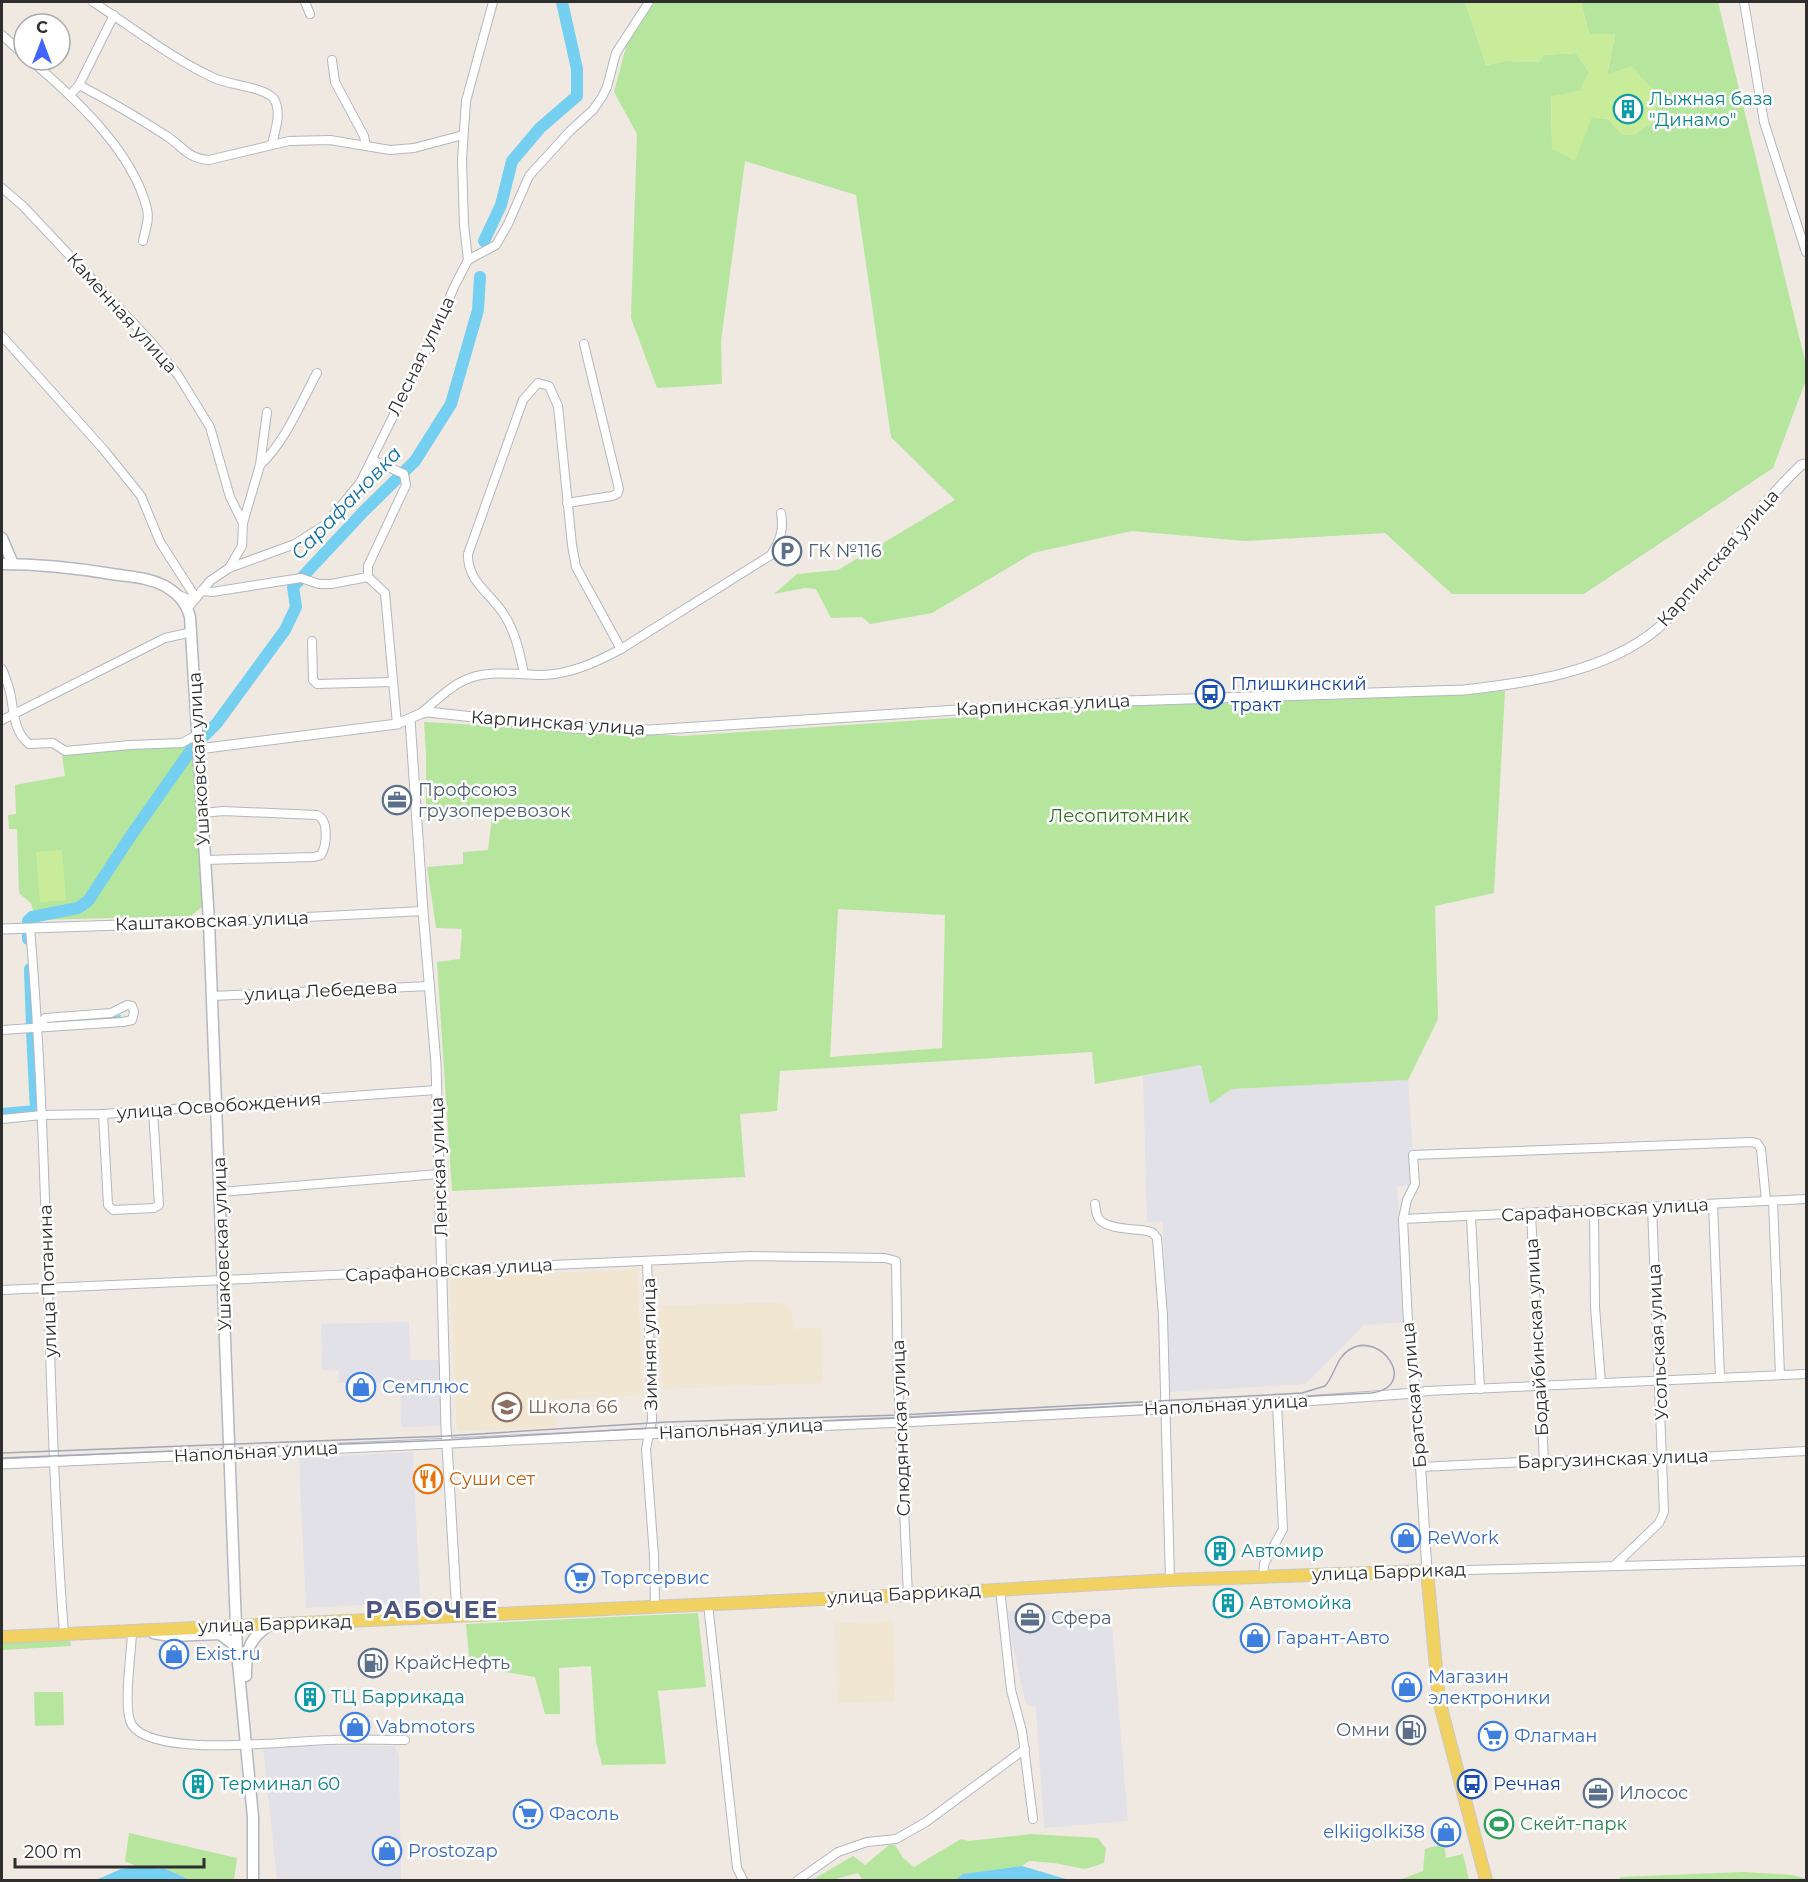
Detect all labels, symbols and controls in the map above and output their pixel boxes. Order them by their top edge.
north arrow [12,12,72,72]
text: С [36,18,48,37]
place label: Лыжная база "Динамо" [1649,88,1773,131]
building icon: Лыжная база "Динамо" [1612,93,1644,125]
street label: Каменная улица [62,248,182,378]
street label: Лесная улица [383,293,459,419]
water label: Сарафановка [286,441,406,565]
street label: Карпинская улица [1652,485,1784,631]
parking icon: ГК №116 [771,535,803,567]
place label: ГК №116 [808,540,882,562]
street label: Ушаковская улица [183,672,215,846]
place label: Плишкинский тракт [1231,673,1367,716]
bus stop icon: Плишкинский тракт [1194,678,1226,710]
street label: Карпинская улица [955,689,1131,721]
street label: Карпинская улица [470,706,646,740]
place label: Профсоюз грузоперевозок [418,779,571,822]
office icon: Профсоюз грузоперевозок [381,784,413,816]
park label: Лесопитомник [1049,805,1190,827]
street label: Каштаковская улица [115,907,309,935]
street label: улица Лебедева [243,976,398,1006]
street label: улица Освобождения [115,1088,322,1124]
street label: Ленская улица [426,1097,452,1237]
street label: Ушаковская улица [208,1157,236,1331]
street label: Сарафановская улица [1501,1194,1709,1226]
street label: улица Потанина [34,1204,62,1359]
street label: Бодайбинская улица [1521,1237,1553,1437]
street label: Сарафановская улица [345,1254,553,1286]
street label: Усольская улица [1643,1263,1673,1421]
street label: Зимняя улица [638,1277,662,1411]
street label: Братская улица [1397,1321,1431,1469]
street label: Слюдянская улица [887,1339,915,1517]
shop icon: Семплюс [345,1371,377,1403]
place label: Семплюс [382,1376,469,1398]
street label: Напольная улица [1143,1390,1309,1420]
school or university icon: Школа 66 [491,1391,523,1423]
place label: Школа 66 [528,1396,618,1418]
street label: Напольная улица [658,1414,824,1444]
street label: Напольная улица [173,1437,339,1467]
street label: Баргузинская улица [1517,1445,1709,1473]
restaurant icon: Суши сет [412,1463,444,1495]
place label: Суши сет [449,1468,535,1490]
shop icon: ReWork [1390,1522,1422,1554]
place label: ReWork [1427,1527,1499,1549]
building icon: Автомир [1204,1535,1236,1567]
place label: Автомир [1241,1540,1324,1562]
street label: улица Баррикад [1311,1558,1467,1586]
supermarket icon: Торгсервис [564,1562,596,1594]
place label: Торгсервис [601,1567,709,1589]
street label: улица Баррикад [826,1579,982,1609]
building icon: Автомойка [1212,1587,1244,1619]
place label: Автомойка [1249,1592,1352,1614]
district label: РАБОЧЕЕ [365,1595,499,1624]
office icon: Сфера [1014,1602,1046,1634]
place label: Сфера [1051,1607,1112,1629]
street label: улица Баррикад [197,1610,353,1638]
shop icon: Гарант-Авто [1239,1622,1271,1654]
place label: Гарант-Авто [1276,1627,1390,1649]
shop icon: Exist.ru [158,1638,190,1670]
place label: Exist.ru [195,1643,261,1665]
fuel station icon: КрайсНефть [357,1647,389,1679]
place label: КрайсНефть [394,1652,510,1674]
place label: Магазин электроники [1428,1666,1551,1709]
shop icon: Магазин электроники [1391,1671,1423,1703]
building icon: ТЦ Баррикада [294,1681,326,1713]
place label: ТЦ Баррикада [331,1686,465,1708]
shop icon: Vabmotors [339,1711,371,1743]
fuel station icon: Омни [1395,1714,1427,1746]
place label: Vabmotors [376,1716,475,1738]
place label: Омни [1336,1719,1390,1741]
supermarket icon: Флагман [1477,1720,1509,1752]
place label: Флагман [1514,1725,1598,1747]
building icon: Терминал 60 [182,1768,214,1800]
bus stop icon: Речная [1456,1768,1488,1800]
place label: Терминал 60 [219,1773,340,1795]
place label: Речная [1493,1773,1561,1795]
office icon: Илосос [1582,1777,1614,1809]
place label: Илосос [1619,1782,1688,1804]
supermarket icon: Фасоль [512,1798,544,1830]
place label: Фасоль [549,1803,619,1825]
sports icon: Скейт-парк [1483,1808,1515,1840]
place label: Скейт-парк [1520,1813,1628,1835]
shop icon: elkiigolki38 [1430,1816,1462,1848]
place label: elkiigolki38 [1323,1821,1425,1843]
scale bar [15,1831,204,1869]
shop icon: Prostozap [371,1835,403,1867]
place label: Prostozap [408,1840,498,1862]
text: 200 m [24,1841,82,1863]

